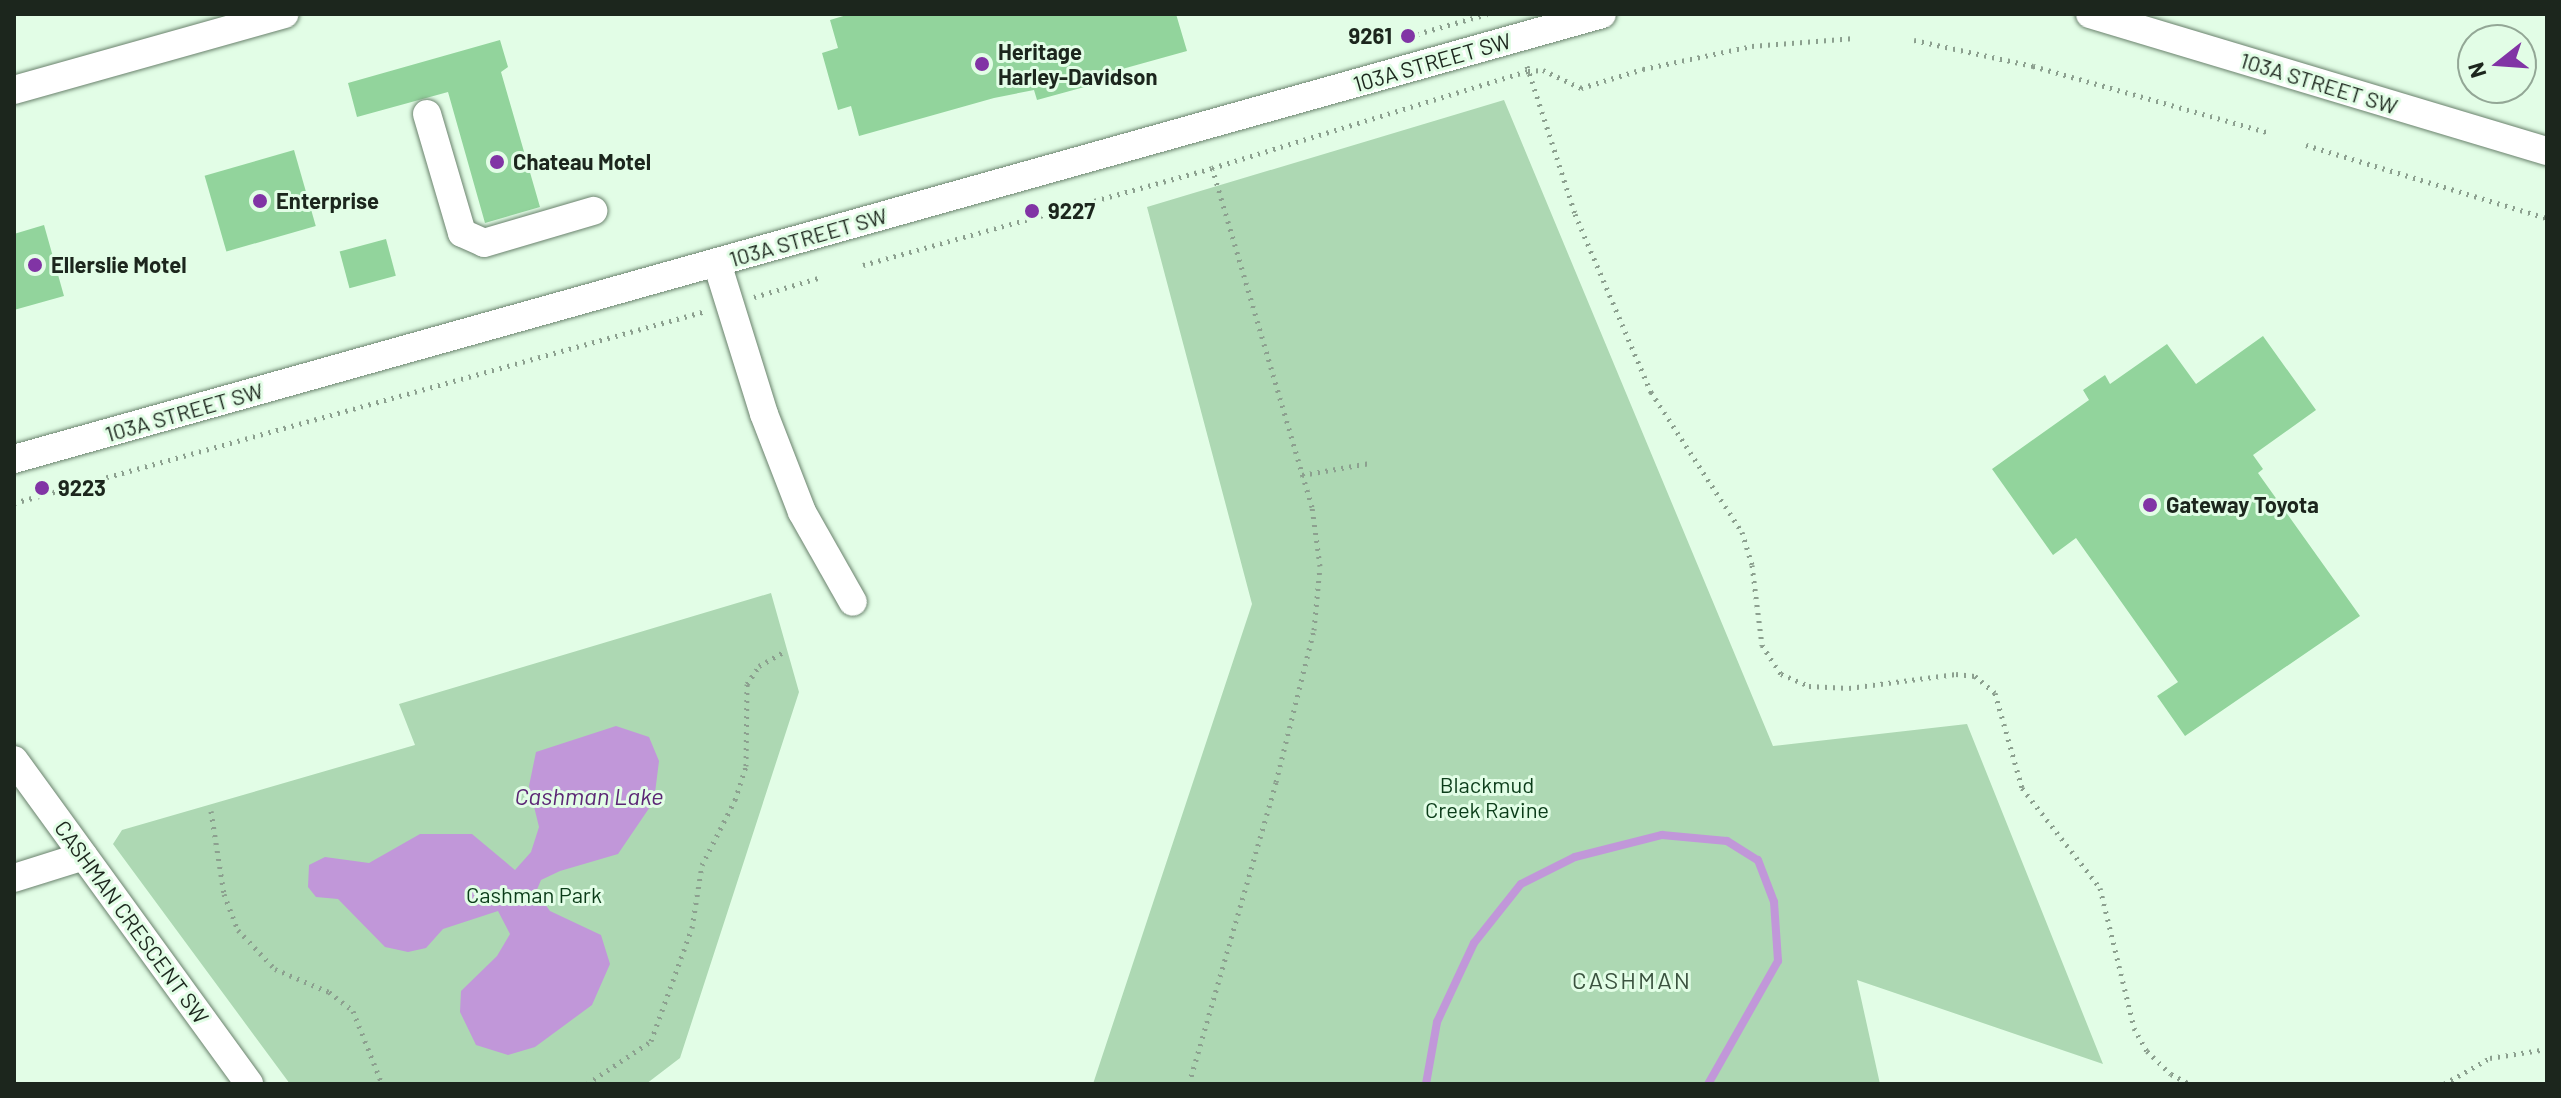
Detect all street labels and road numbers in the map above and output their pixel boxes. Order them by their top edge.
street label: 103A STREET SW [1350,27,1514,97]
street label: 103A STREET SW [2237,47,2401,119]
street label: 103A STREET SW [726,202,890,272]
street label: 103A STREET SW [102,377,266,447]
street label: CASHMAN CRESCENT SW [49,815,215,1029]

